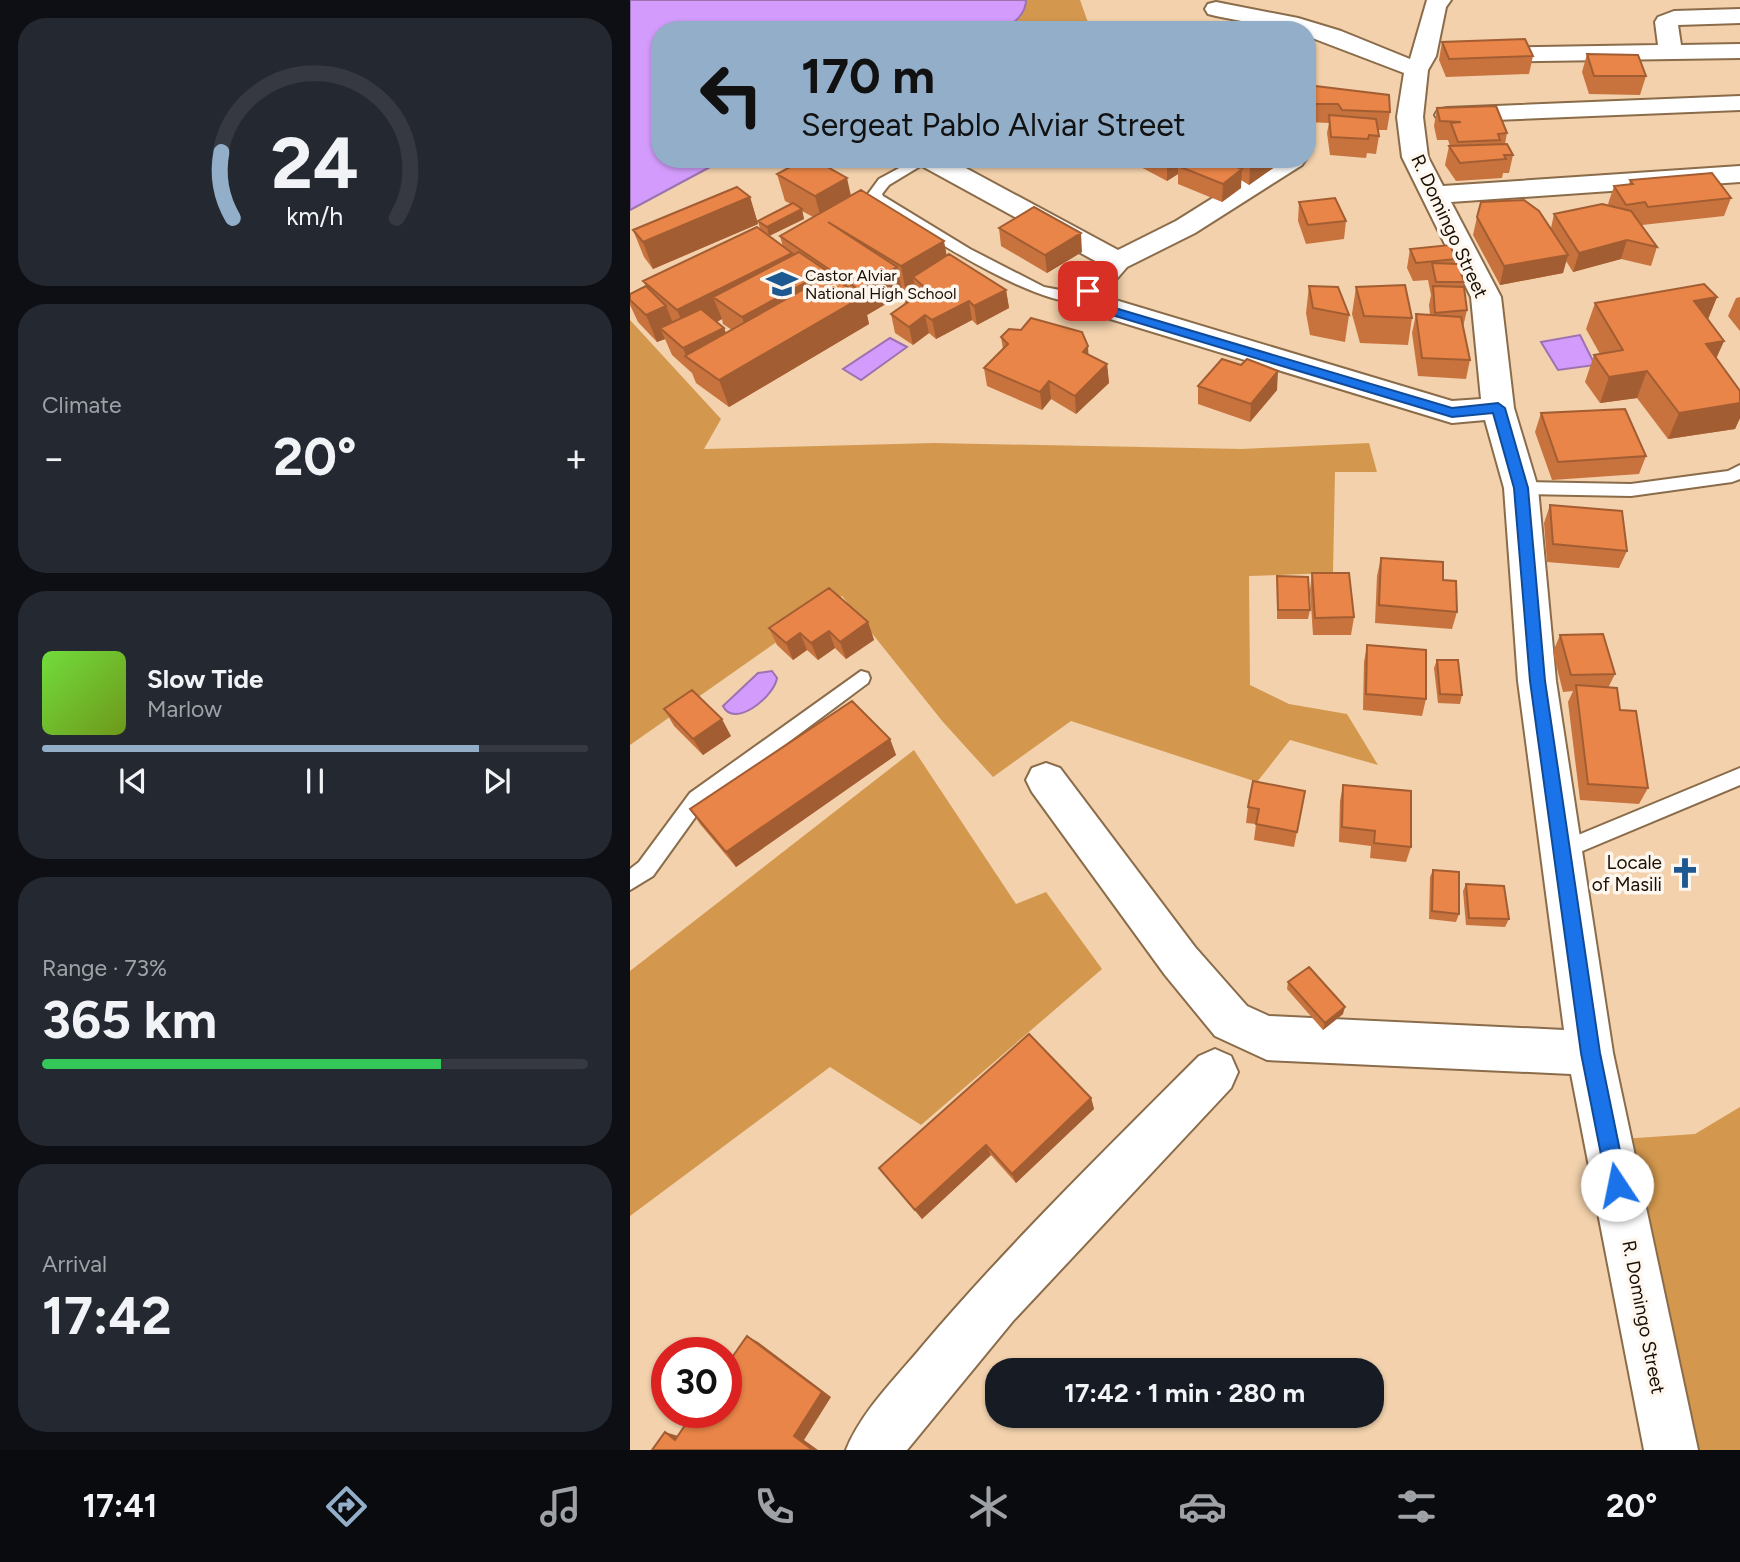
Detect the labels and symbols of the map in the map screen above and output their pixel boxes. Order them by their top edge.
street label: R. Domingo Street [1406,151,1493,302]
pin [1058,261,1118,321]
place label: Castor Alviar National High School [805,266,957,303]
school or university icon: Castor Alviar National High School [765,267,799,301]
place label: Locale of Masili [1592,851,1662,896]
church icon: Locale of Masili [1668,856,1702,890]
position arrow [1580,1148,1654,1222]
street label: R. Domingo Street [1617,1238,1670,1396]
speed limit sign: 30 [651,1337,742,1428]

